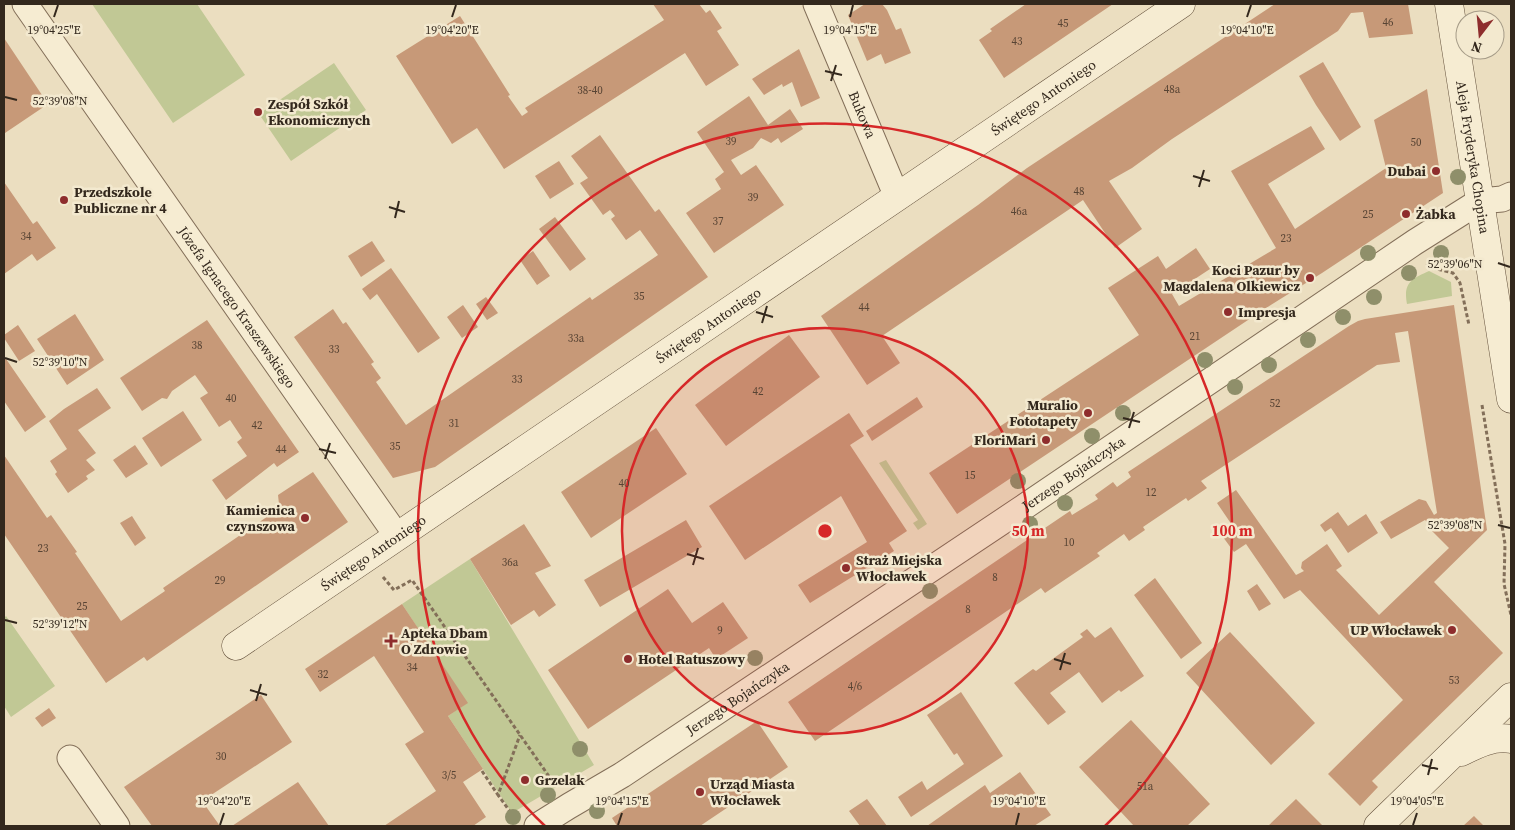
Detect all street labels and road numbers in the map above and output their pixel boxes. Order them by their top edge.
street label: Świętego Antoniego [987,54,1100,140]
street label: Aleja Fryderyka Chopina [1451,79,1495,236]
street label: Bukowa [844,88,882,142]
street label: Józefa Ignacego Kraszewskiego [173,221,301,392]
street label: Świętego Antoniego [652,282,765,368]
street label: Jerzego Bojańczyka [1017,431,1130,516]
street label: Świętego Antoniego [317,510,430,596]
street label: Jerzego Bojańczyka [681,656,794,740]

